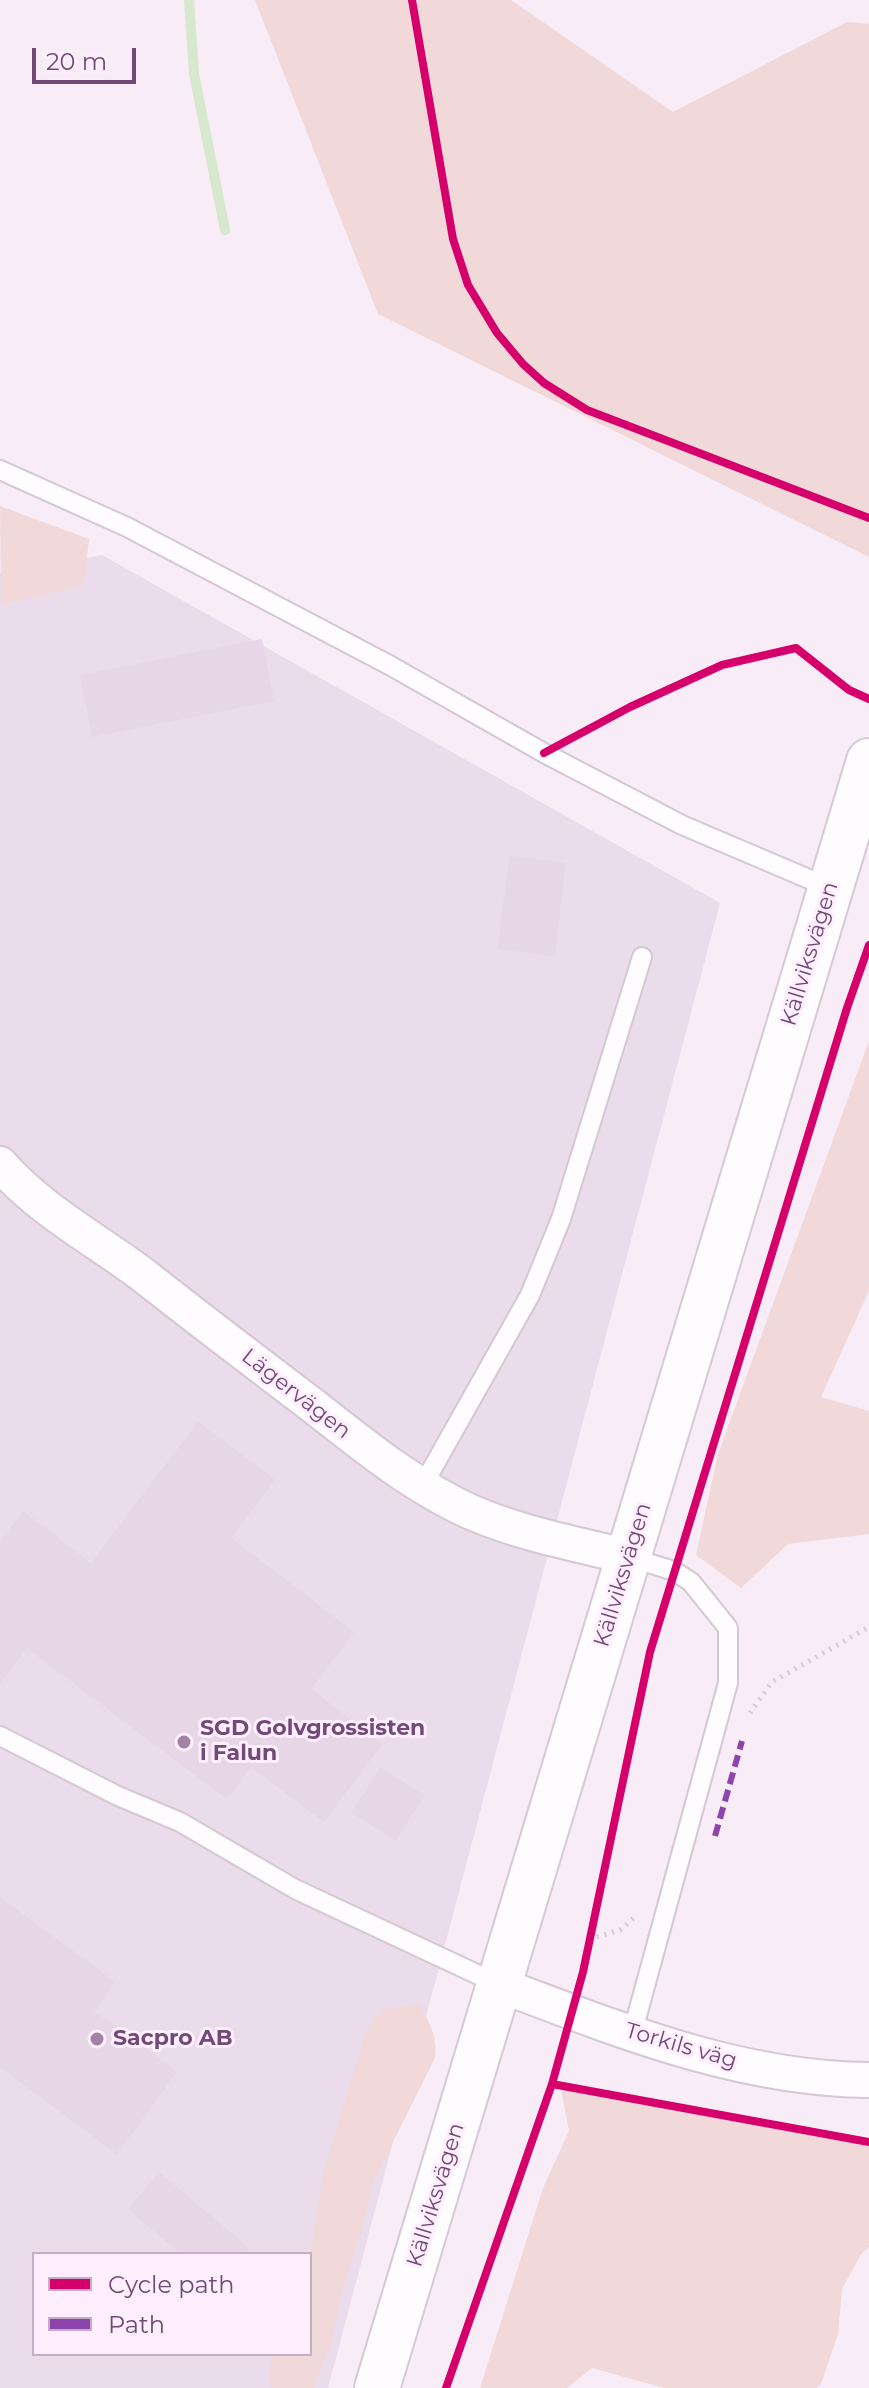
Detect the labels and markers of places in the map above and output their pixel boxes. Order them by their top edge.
place label: SGD Golvgrossisten i Falun [200,1716,425,1768]
marker: SGD Golvgrossisten i Falun [175,1733,193,1751]
place label: Sacpro AB [113,2026,232,2052]
marker: Sacpro AB [88,2030,106,2048]

